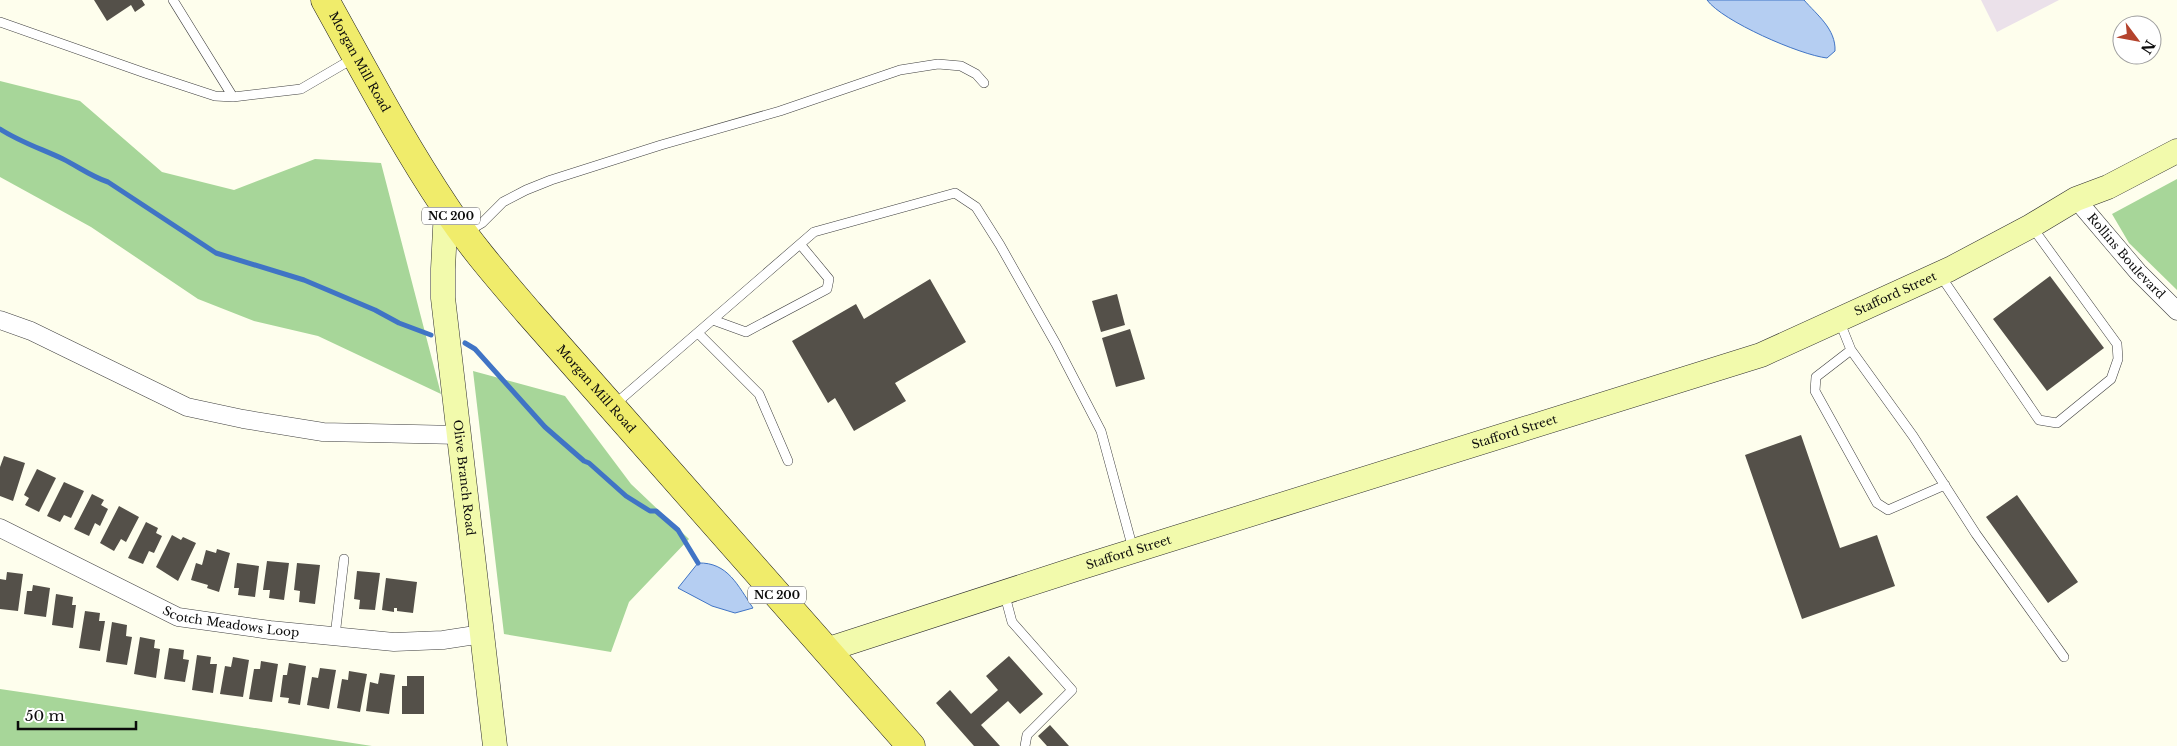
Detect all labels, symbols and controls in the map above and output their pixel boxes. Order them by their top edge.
street label: Morgan Mill Road [326,9,394,115]
north arrow [2112,15,2162,65]
text: N [2137,37,2159,57]
road number: NC 200 [422,208,480,225]
street label: Rollins Boulevard [2084,210,2168,302]
street label: Stafford Street [1852,268,1939,319]
street label: Morgan Mill Road [554,342,639,436]
street label: Stafford Street [1470,411,1559,452]
street label: Olive Branch Road [450,419,479,536]
street label: Stafford Street [1084,531,1174,572]
road number: NC 200 [748,586,806,604]
street label: Scotch Meadows Loop [160,603,300,640]
scale bar [18,698,135,730]
text: 50 m [25,706,65,725]

